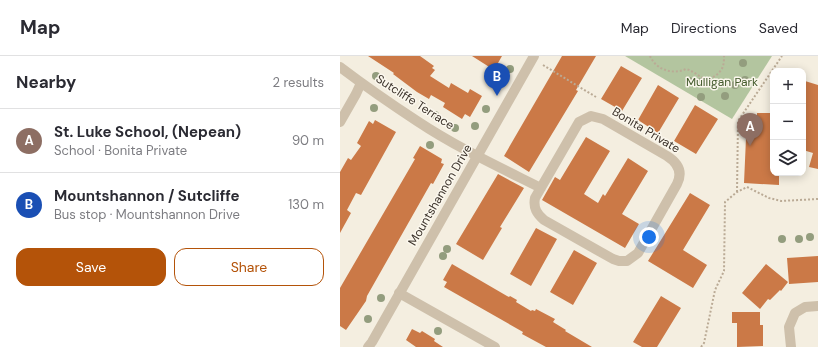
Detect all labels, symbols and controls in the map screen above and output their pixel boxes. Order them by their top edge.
text: Map [20,15,60,40]
text: Map [621,19,649,37]
text: Directions [671,19,737,37]
text: Saved [759,19,798,37]
pin: B [484,63,510,96]
map controls [770,68,806,176]
button: + [770,68,806,104]
text: Nearby [16,71,76,93]
street label: Sutcliffe Terrace [373,71,457,133]
text: 2 results [273,74,324,91]
park label: Mulligan Park [686,74,758,90]
street label: Bonita Private [609,103,683,157]
button: − [770,104,806,140]
pin: A [737,113,763,146]
text: St. Luke School, (Nepean) [54,122,241,142]
text: A [24,132,34,149]
text: 90 m [292,132,324,149]
button: layers [770,140,806,176]
street label: Mountshannon Drive [404,141,476,249]
text: School · Bonita Private [54,142,187,159]
text: Mountshannon / Sutcliffe [54,186,240,206]
text: B [25,196,33,213]
text: 130 m [288,196,324,213]
text: Bus stop · Mountshannon Drive [54,206,240,223]
your location [639,227,659,247]
button: Save [16,248,166,286]
button: Share [174,248,324,286]

